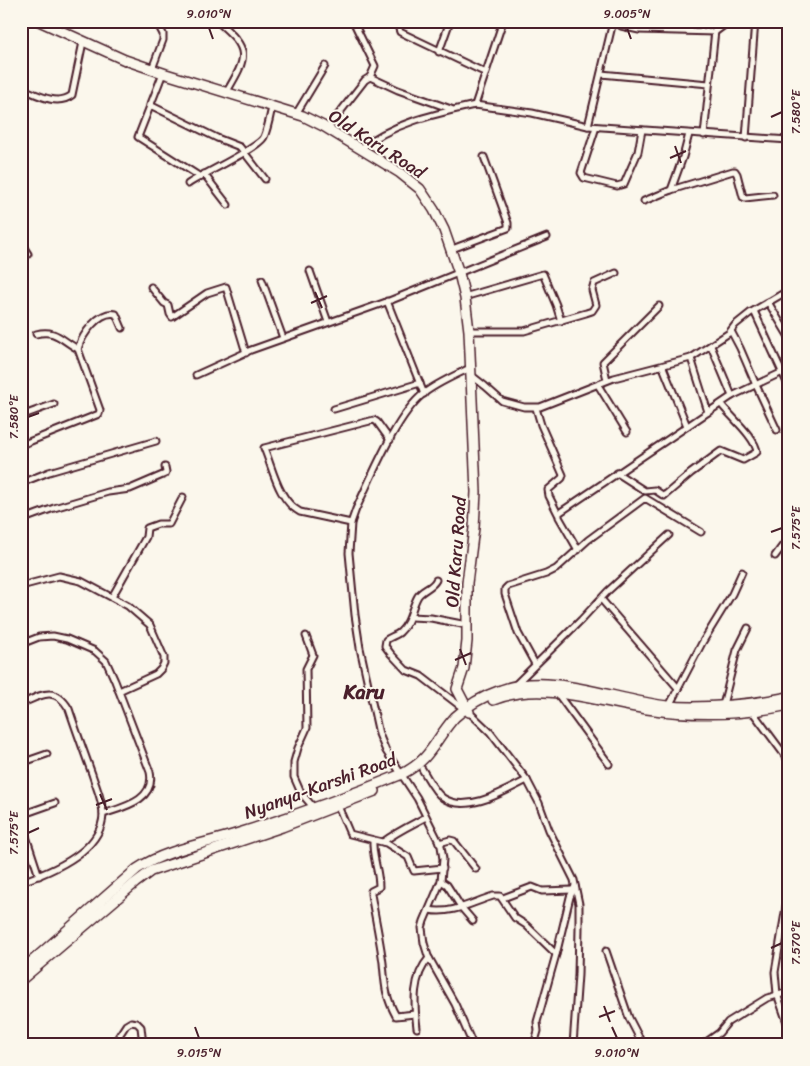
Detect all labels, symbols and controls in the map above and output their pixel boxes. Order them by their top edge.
text: 9.010°N [187,3,232,25]
text: 9.005°N [604,3,651,25]
text: 7.580°E [785,88,807,134]
street label: Old Karu Road [322,100,434,188]
text: 7.580°E [3,393,25,439]
street label: Old Karu Road [436,494,476,608]
text: 7.575°E [785,505,807,550]
district label: Karu [342,675,385,710]
street label: Nyanya-Karshi Road [239,743,402,828]
text: 7.575°E [3,810,25,855]
text: 7.570°E [785,920,807,965]
text: 9.015°N [177,1042,222,1064]
text: 9.010°N [595,1042,640,1064]

